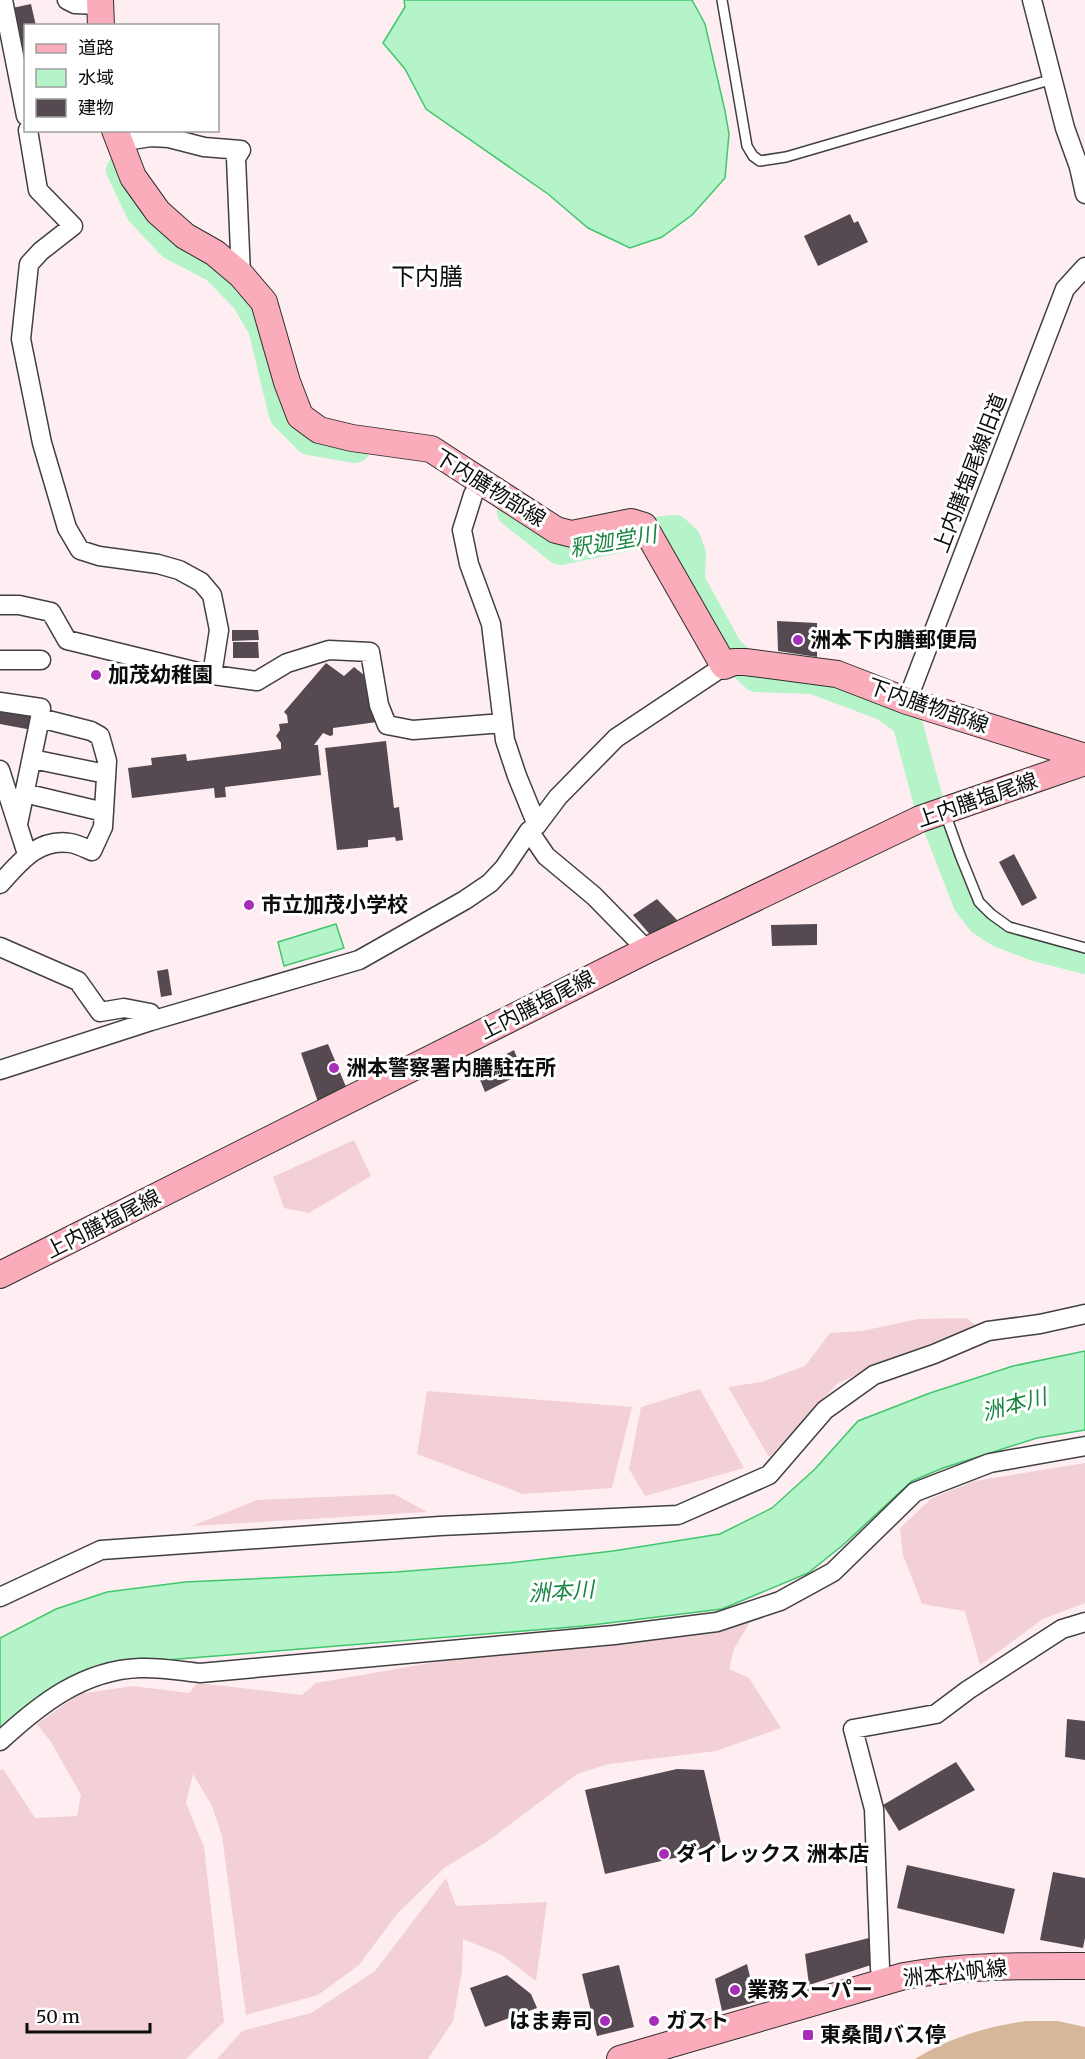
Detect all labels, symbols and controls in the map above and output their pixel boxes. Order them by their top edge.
legend [24,24,219,132]
text: 道路 [78,36,114,59]
text: 水域 [78,66,114,89]
text: 建物 [78,96,114,119]
district label: 下内膳 [391,261,463,292]
street label: 上内膳塩尾線旧道 [927,390,1012,556]
street label: 下内膳物部線 [430,443,551,532]
water label: 釈迦堂川 [567,519,661,562]
place label: 洲本下内膳郵便局 [810,626,978,653]
marker: 洲本下内膳郵便局 [791,633,805,647]
place label: 加茂幼稚園 [108,661,213,688]
marker: 加茂幼稚園 [89,668,103,682]
street label: 下内膳物部線 [864,672,992,739]
street label: 上内膳塩尾線 [913,766,1041,833]
place label: 市立加茂小学校 [261,891,408,918]
marker: 市立加茂小学校 [242,898,256,912]
street label: 上内膳塩尾線 [475,964,599,1045]
place label: 洲本警察署内膳駐在所 [346,1054,556,1081]
marker: 洲本警察署内膳駐在所 [327,1061,341,1075]
street label: 上内膳塩尾線 [41,1183,165,1264]
water label: 洲本川 [978,1381,1051,1426]
water label: 洲本川 [527,1575,597,1607]
place label: ダイレックス 洲本店 [676,1840,869,1867]
marker: ダイレックス 洲本店 [657,1847,671,1861]
street label: 洲本松帆線 [901,1954,1009,1991]
place label: 業務スーパー [747,1976,873,2003]
marker: 業務スーパー [728,1983,742,1997]
scale bar [27,1996,150,2034]
text: 50 m [36,2005,80,2028]
place label: はま寿司 [509,2007,593,2034]
place label: ガスト [666,2007,729,2034]
marker: はま寿司 [598,2014,612,2028]
marker: ガスト [647,2014,661,2028]
place label: 東桑間バス停 [820,2021,946,2048]
marker: 東桑間バス停 [801,2028,815,2042]

